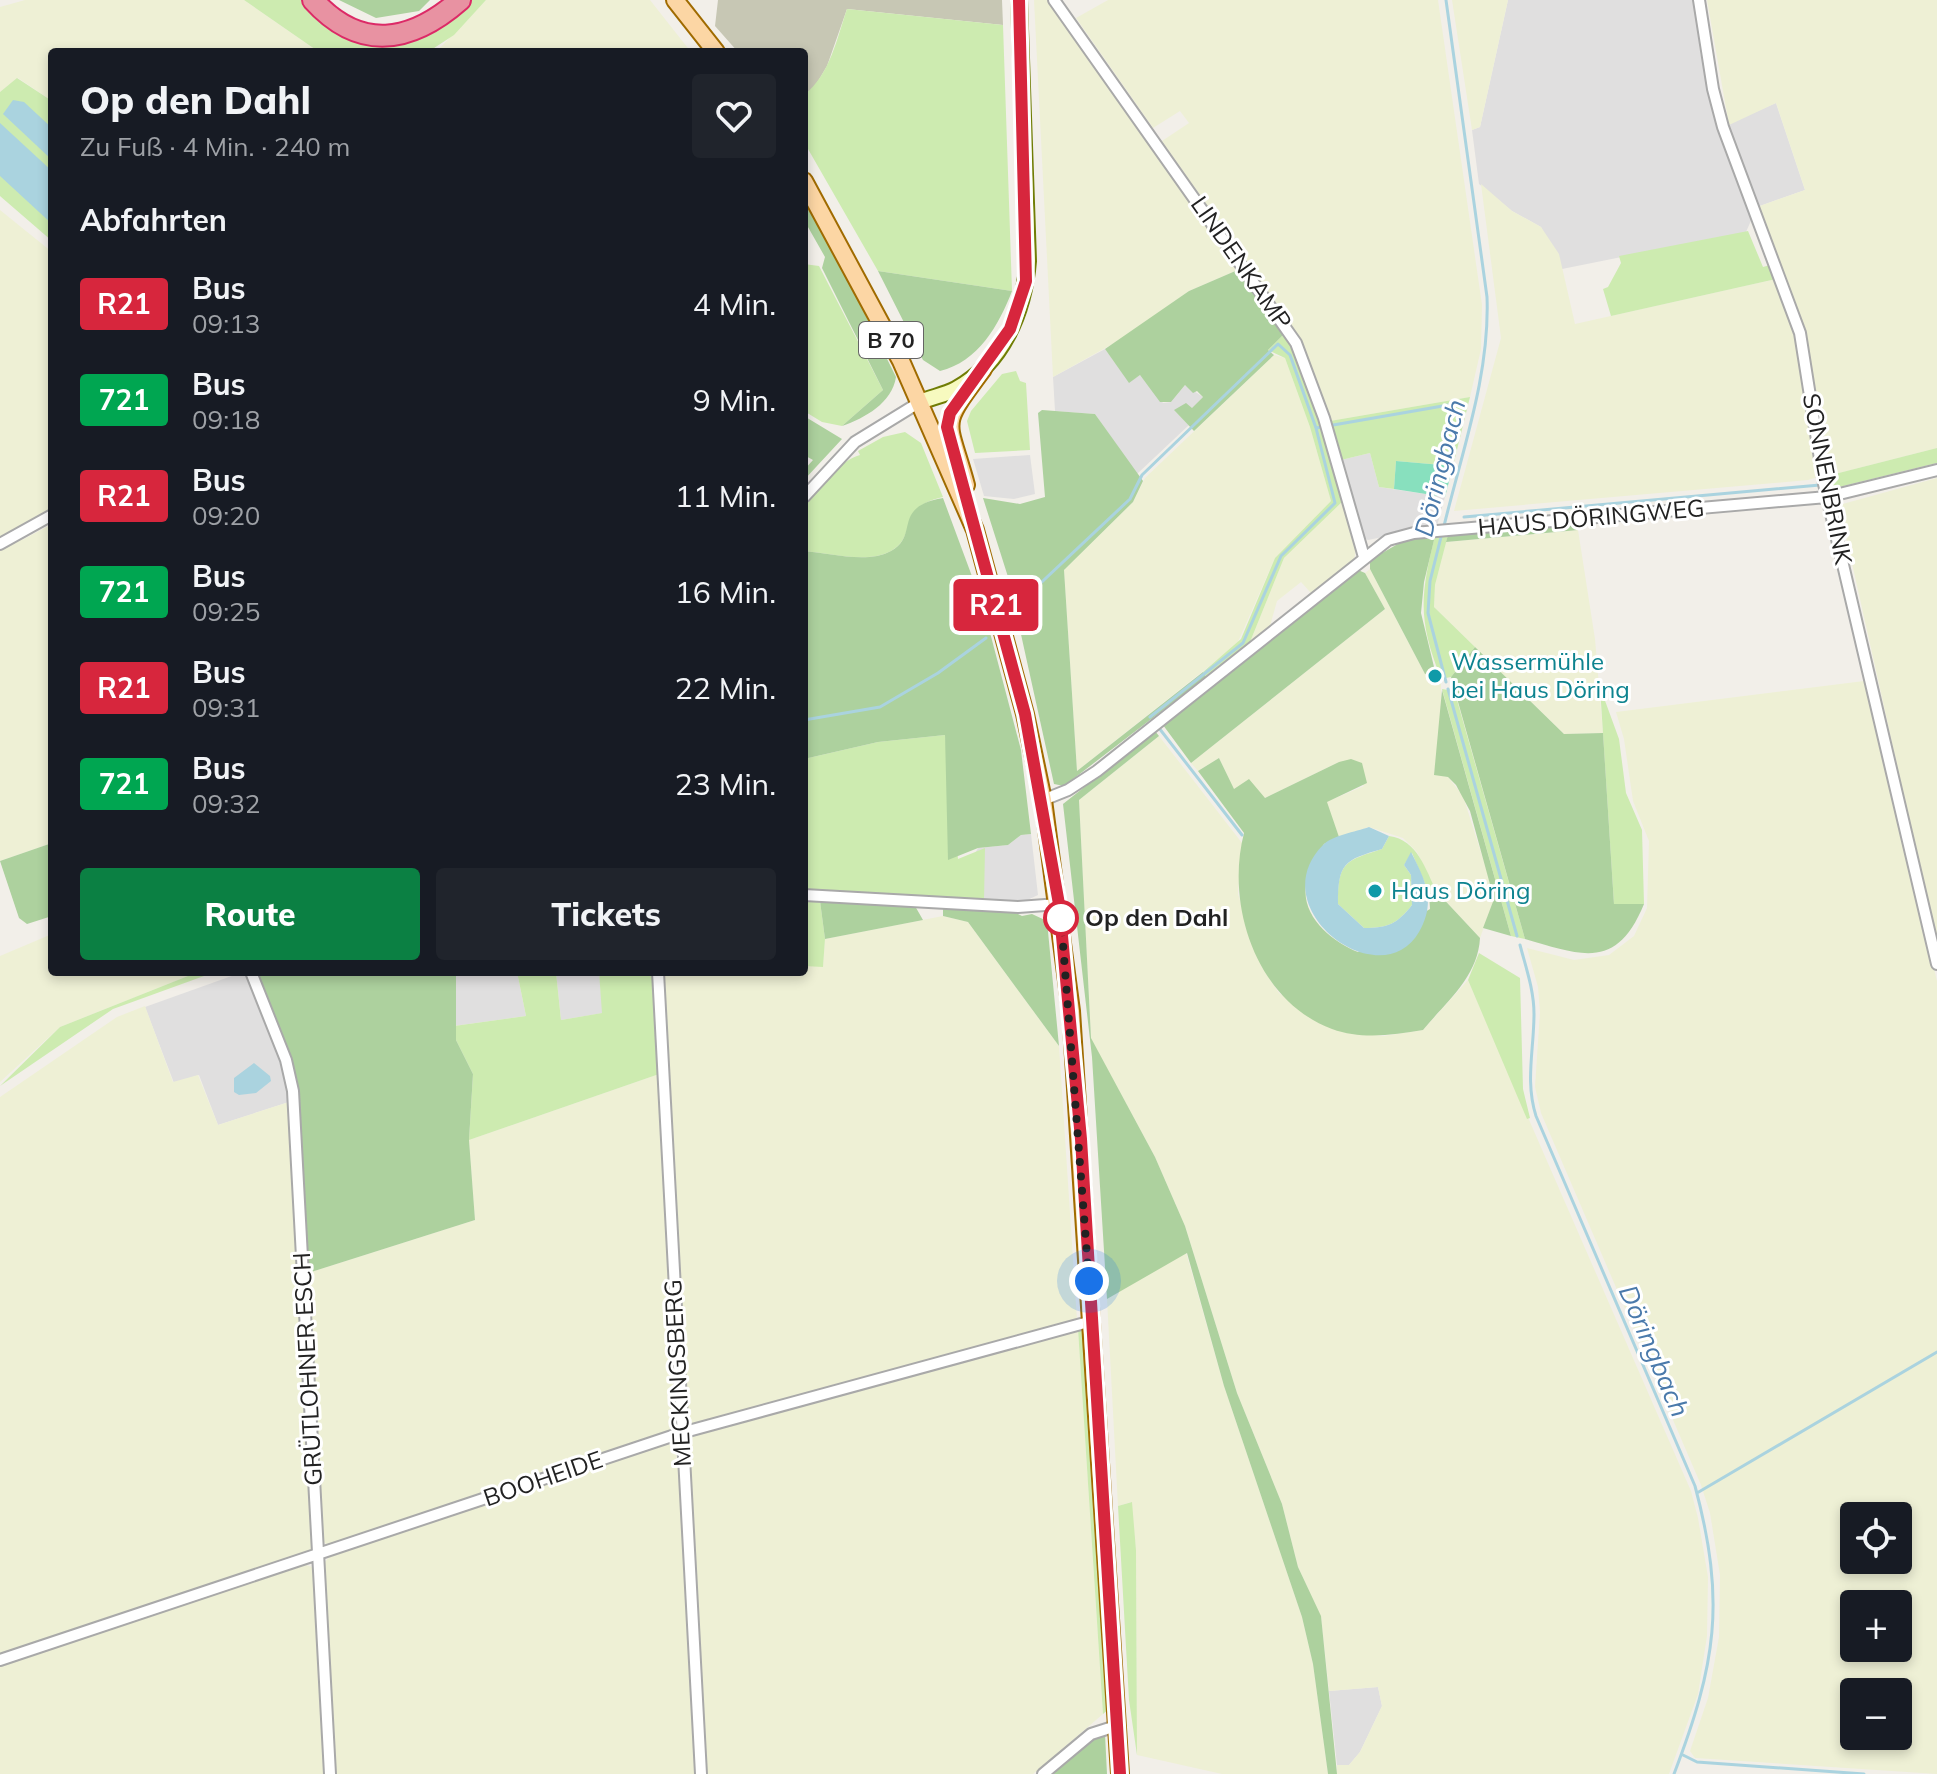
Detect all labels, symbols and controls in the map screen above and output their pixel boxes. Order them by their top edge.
button: heart [692,74,776,158]
text: Op den Dahl [80,76,311,124]
text: Zu Fuß · 4 Min. · 240 m [80,130,350,163]
street label: LINDENKAMP [1185,190,1299,335]
text: Abfahrten [80,201,227,239]
text: Bus [192,269,246,307]
text: 4 Min. [693,285,776,323]
text: R21 [97,286,151,321]
text: 09:13 [192,307,260,340]
road number: B 70 [859,322,923,358]
text: Bus [192,365,246,403]
text: 9 Min. [693,381,776,419]
text: 721 [99,382,149,417]
street label: SONNENBRINK [1797,391,1859,568]
water label: Döringbach [1407,396,1472,540]
text: 09:18 [192,403,260,436]
text: Bus [192,461,246,499]
text: 11 Min. [675,477,776,515]
text: R21 [97,478,151,513]
street label: HAUS DÖRINGWEG [1476,492,1705,542]
text: 09:20 [192,499,260,532]
text: Bus [192,557,246,595]
text: 16 Min. [675,573,776,611]
text: 721 [99,574,149,609]
line badge: R21 [950,579,1042,631]
text: R21 [969,587,1023,622]
text: 09:25 [192,595,260,628]
place label: Wassermühle bei Haus Döring [1451,646,1630,704]
text: Bus [192,653,246,691]
marker: Wassermühle bei Haus Döring [1426,667,1444,685]
text: 22 Min. [675,669,776,707]
text: R21 [97,670,151,705]
text: 09:31 [192,691,260,724]
text: Bus [192,749,246,787]
text: 23 Min. [675,765,776,803]
text: 721 [99,766,149,801]
text: 09:32 [192,787,260,820]
button: Route [80,868,420,960]
button: Tickets [436,868,776,960]
place label: Haus Döring [1391,875,1530,905]
marker: Haus Döring [1366,882,1384,900]
marker: Op den Dahl [1044,901,1078,935]
place label: Op den Dahl [1085,902,1228,932]
street label: GRÜTLOHNER ESCH [286,1252,328,1487]
your location [1069,1261,1109,1301]
street label: MECKINGSBERG [657,1279,697,1467]
water label: Döringbach [1612,1280,1697,1422]
street label: BOOHEIDE [479,1444,606,1512]
map controls [1840,1502,1912,1750]
button: locate [1840,1502,1912,1574]
button: + [1840,1590,1912,1662]
button: − [1840,1678,1912,1750]

